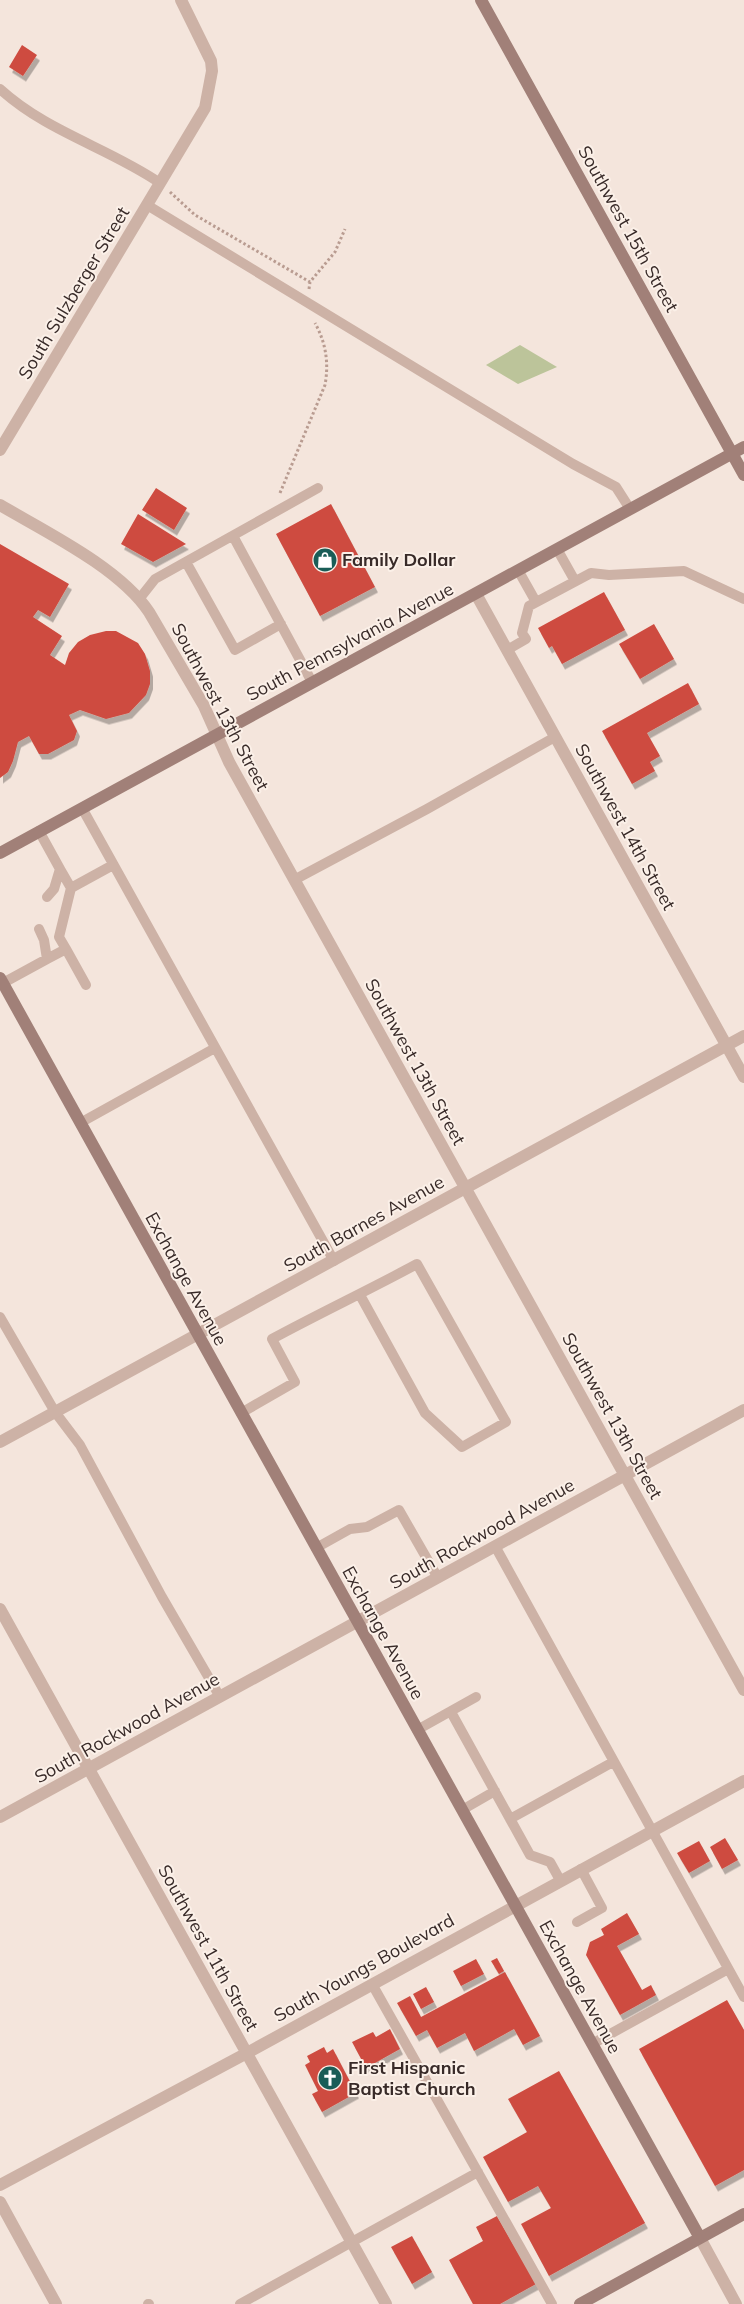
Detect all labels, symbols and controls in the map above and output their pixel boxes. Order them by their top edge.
street label: Southwest 15th Street [573,142,684,316]
street label: South Sulzberger Street [13,202,134,383]
shop icon: Family Dollar [312,547,338,573]
place label: Family Dollar [342,548,456,571]
street label: South Pennsylvania Avenue [242,577,457,706]
street label: Southwest 13th Street [166,619,274,795]
street label: Southwest 14th Street [570,740,681,914]
street label: Southwest 13th Street [360,975,471,1149]
street label: South Barnes Avenue [280,1170,448,1277]
street label: Exchange Avenue [140,1208,233,1349]
street label: Southwest 13th Street [557,1329,668,1503]
street label: South Rockwood Avenue [385,1473,578,1594]
street label: Exchange Avenue [337,1562,430,1703]
street label: South Rockwood Avenue [30,1667,223,1788]
street label: Southwest 11th Street [153,1861,264,2035]
street label: South Youngs Boulevard [269,1908,458,2027]
street label: Exchange Avenue [534,1916,627,2057]
place label: First Hispanic Baptist Church [348,2056,476,2100]
church icon: First Hispanic Baptist Church [317,2065,343,2091]

